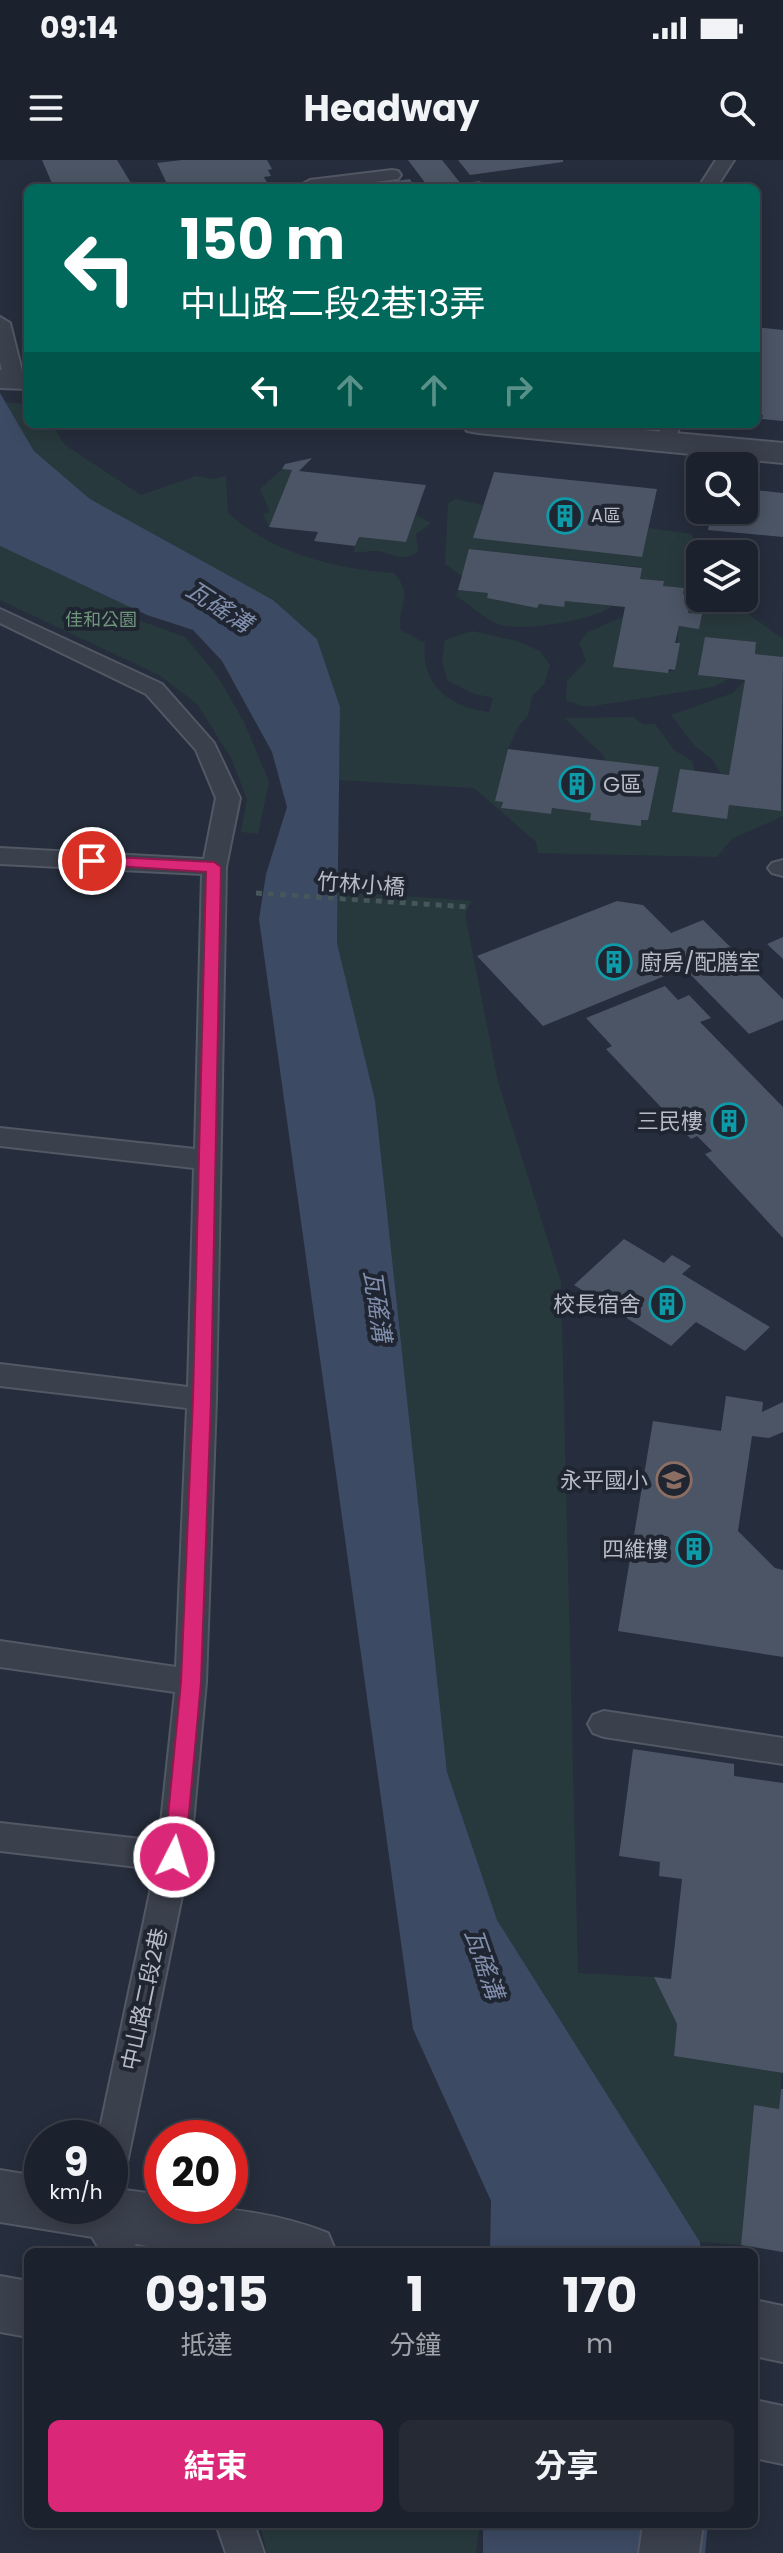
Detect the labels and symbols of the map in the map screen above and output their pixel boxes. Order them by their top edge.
building icon: A區 [546,497,584,535]
place label: A區 [591,503,621,528]
water label: 瓦磘溝 [180,573,261,642]
park label: 佳和公園 [65,607,137,632]
building icon: G區 [558,765,596,803]
place label: G區 [603,769,642,800]
pin [58,827,126,895]
street label: 竹林小橋 [316,866,406,903]
building icon: 廚房/配膳室 [595,943,633,981]
place label: 廚房/配膳室 [640,947,760,978]
building icon: 三民樓 [710,1102,748,1140]
place label: 三民樓 [637,1106,703,1137]
water label: 瓦磘溝 [356,1268,399,1347]
building icon: 校長宿舍 [648,1285,686,1323]
place label: 校長宿舍 [553,1289,641,1320]
school or university icon: 永平國小 [655,1461,693,1499]
place label: 永平國小 [560,1465,648,1496]
building icon: 四維樓 [675,1530,713,1568]
place label: 四維樓 [602,1534,668,1565]
position arrow [132,1815,216,1899]
water label: 瓦磘溝 [457,1924,513,2006]
street label: 中山路二段2巷 [114,1925,175,2073]
speed limit sign: 20 [144,2120,248,2224]

